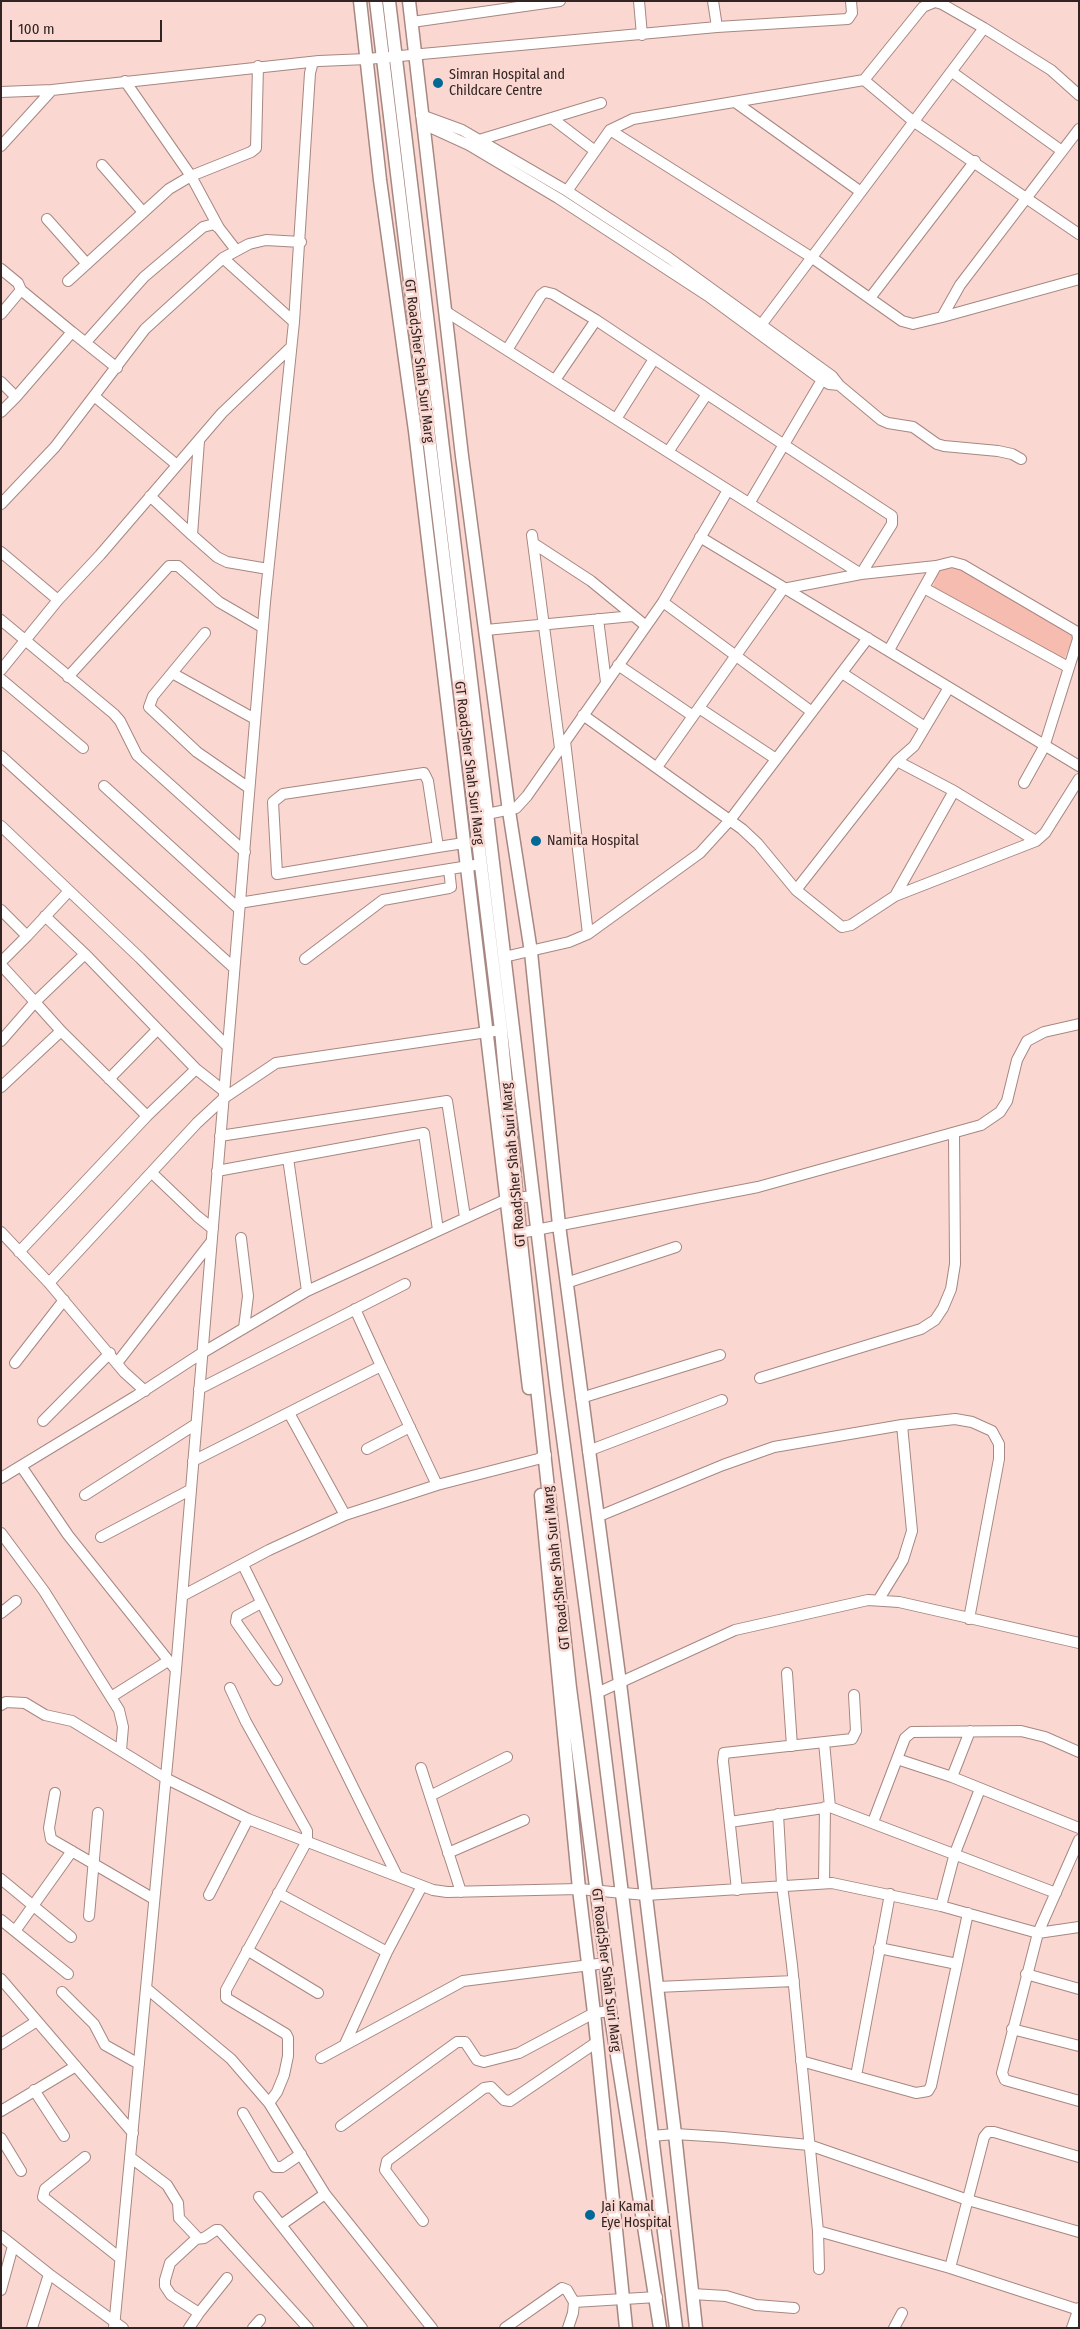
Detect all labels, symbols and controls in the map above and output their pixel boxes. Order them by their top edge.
scale bar [12,10,165,42]
text: 100 m [18,20,55,38]
place label: Simran Hospital and Childcare Centre [449,67,565,100]
marker: Simran Hospital and Childcare Centre [431,76,445,90]
street label: GT Road;Sher Shah Suri Marg [401,278,437,444]
street label: GT Road;Sher Shah Suri Marg [451,680,487,846]
place label: Namita Hospital [547,833,639,849]
marker: Namita Hospital [529,834,543,848]
street label: GT Road;Sher Shah Suri Marg [498,1082,530,1248]
street label: GT Road;Sher Shah Suri Marg [540,1485,574,1651]
street label: GT Road;Sher Shah Suri Marg [588,1887,624,2053]
place label: Jai Kamal Eye Hospital [601,2199,671,2232]
marker: Jai Kamal Eye Hospital [583,2208,597,2222]

